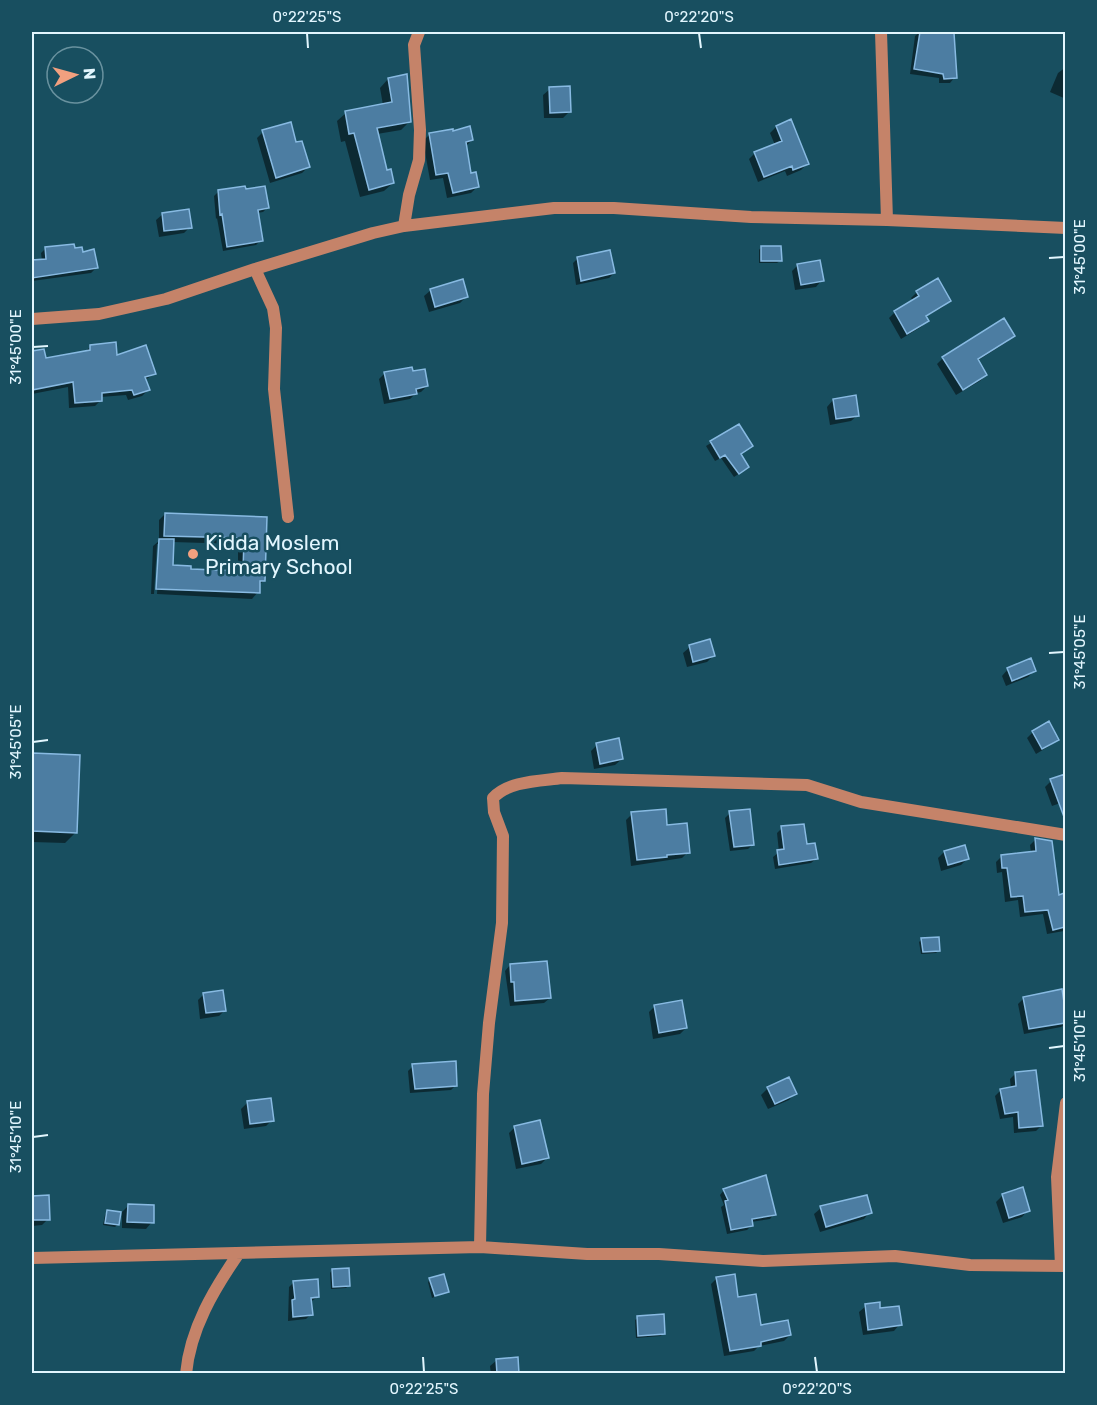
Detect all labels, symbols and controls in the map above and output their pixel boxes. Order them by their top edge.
text: 0°22'25"S [273,8,341,26]
text: 0°22'20"S [664,8,734,26]
north arrow [45,45,105,105]
text: N [79,67,99,80]
text: 31°45'00"E [1071,219,1089,295]
text: 31°45'00"E [7,309,25,385]
place label: Kidda Moslem Primary School [205,530,353,579]
marker: Kidda Moslem Primary School [186,547,200,561]
text: 31°45'05"E [1071,615,1089,689]
text: 31°45'05"E [7,705,25,779]
text: 31°45'10"E [1071,1010,1089,1082]
text: 31°45'10"E [7,1101,25,1173]
text: 0°22'25"S [390,1380,458,1398]
text: 0°22'20"S [782,1380,852,1398]

